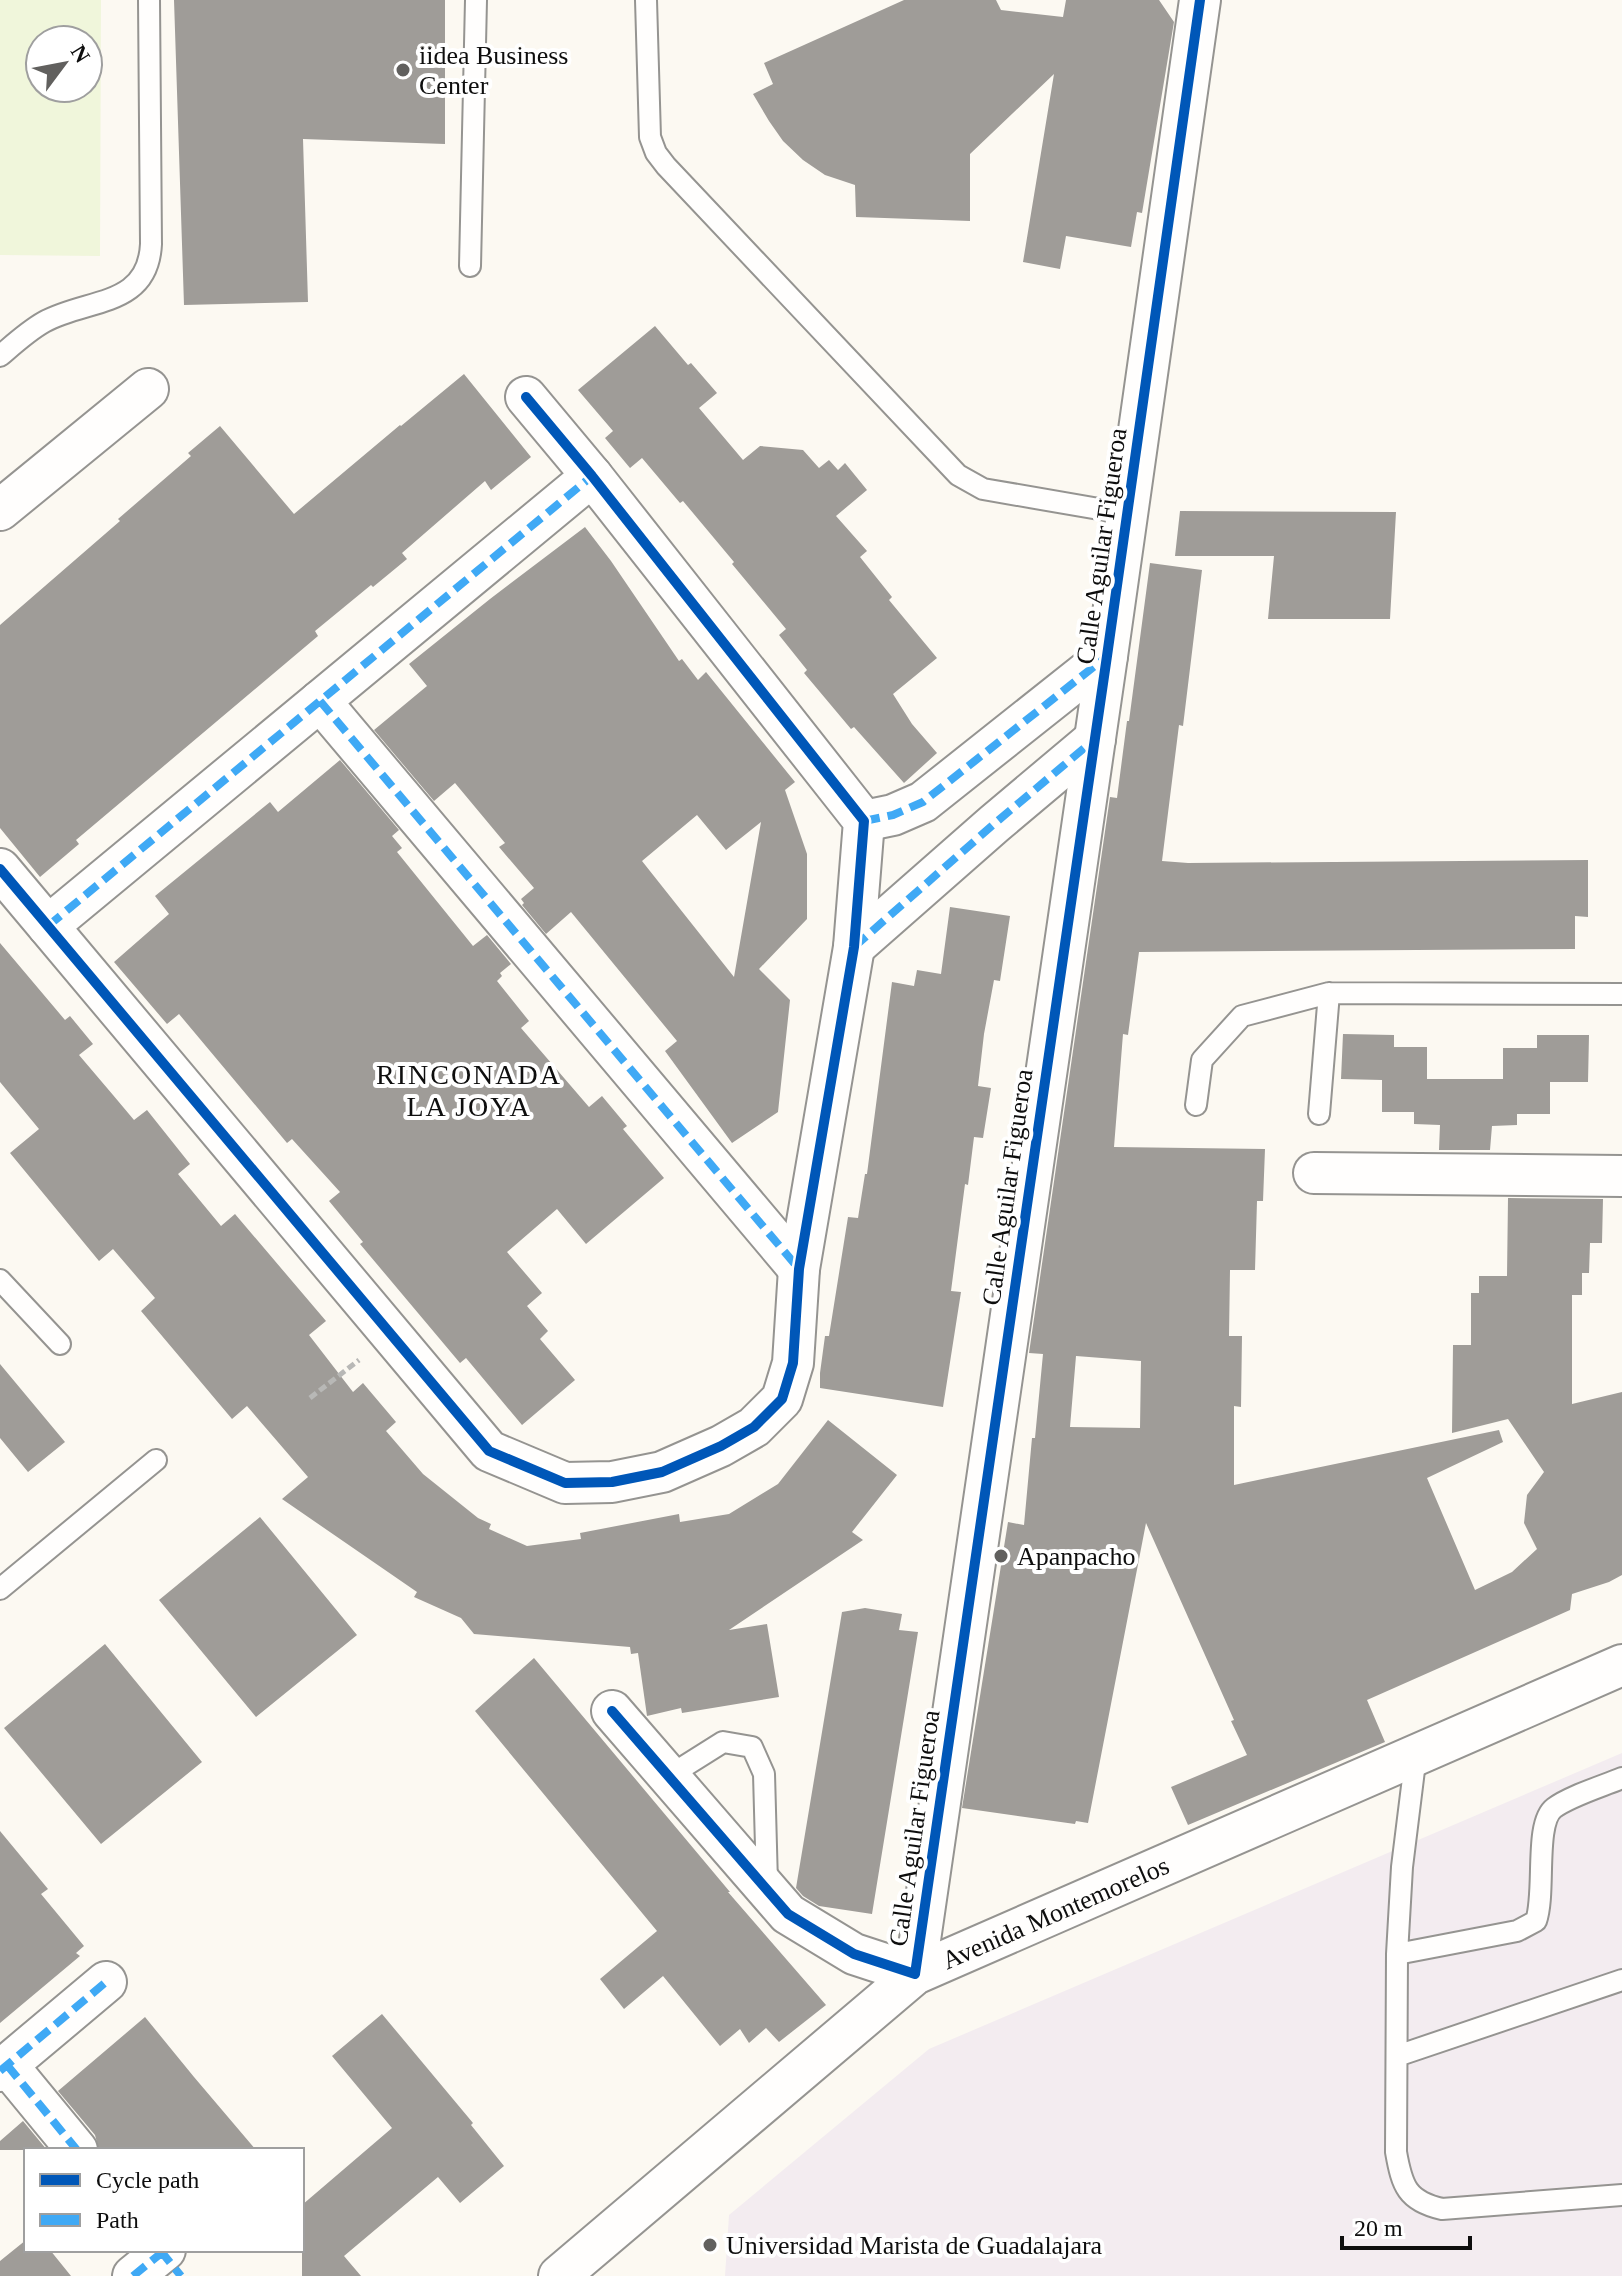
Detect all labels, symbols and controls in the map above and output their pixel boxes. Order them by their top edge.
north arrow [24,24,104,104]
text: N [66,40,95,67]
place label: iidea Business Center [419,41,569,100]
marker: iidea Business Center [394,61,412,79]
street label: Calle Aguilar Figueroa [1071,426,1132,666]
district label: RINCONADA LA JOYA [376,1059,562,1122]
street label: Calle Aguilar Figueroa [977,1067,1038,1307]
place label: Apanpacho [1017,1542,1135,1571]
marker: Apanpacho [992,1547,1010,1565]
street label: Calle Aguilar Figueroa [884,1708,945,1948]
street label: Avenida Montemorelos [938,1851,1173,1975]
legend [24,2148,304,2252]
text: Cycle path [96,2167,199,2193]
scale bar [1342,2200,1470,2250]
text: Path [96,2207,139,2233]
text: 20 m [1354,2215,1403,2241]
place label: Universidad Marista de Guadalajara [726,2231,1103,2260]
marker: Universidad Marista de Guadalajara [701,2236,719,2254]

